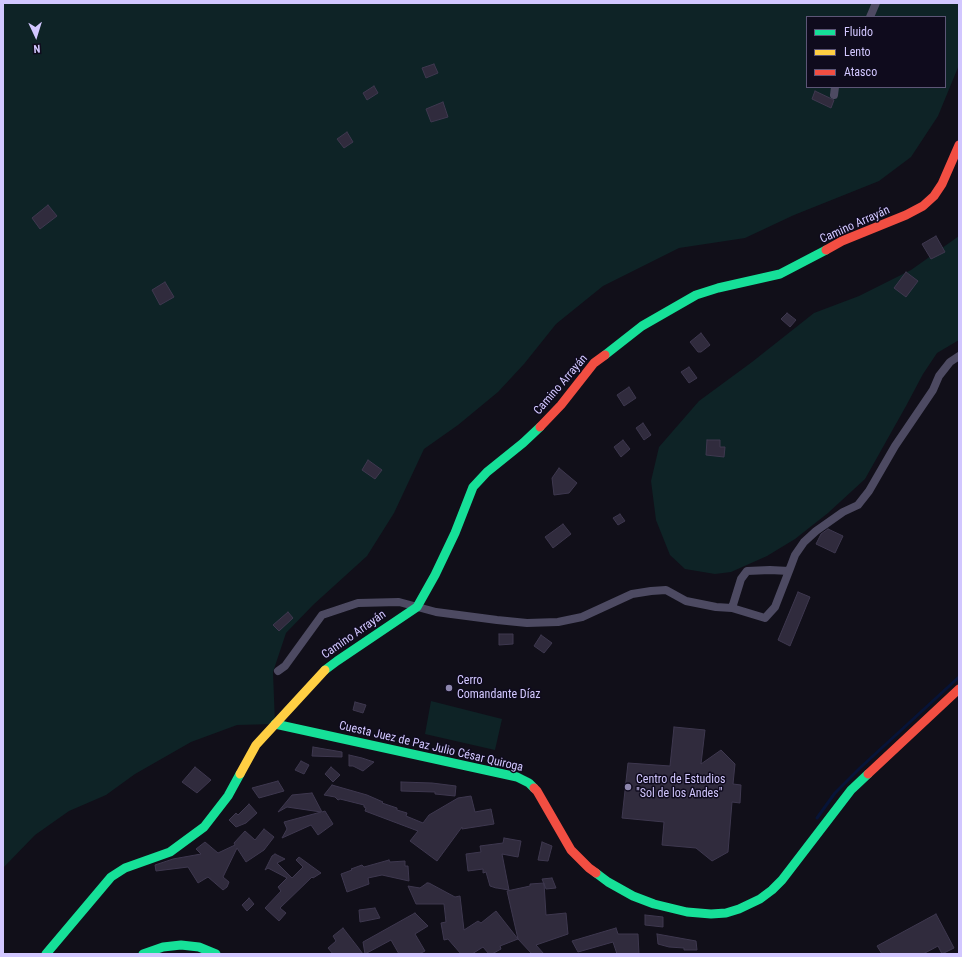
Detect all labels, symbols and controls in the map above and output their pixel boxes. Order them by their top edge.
north arrow [16,16,56,56]
legend [806,16,946,88]
text: Fluido [844,25,873,39]
text: N [33,42,41,55]
text: Lento [844,45,871,59]
text: Atasco [844,65,877,79]
street label: Camino Arrayán [818,203,892,247]
street label: Camino Arrayán [531,352,591,418]
street label: Camino Arrayán [319,608,389,662]
place label: Cerro Comandante Díaz [457,674,541,702]
marker: Cerro Comandante Díaz [444,683,454,693]
street label: Cuesta Juez de Paz Julio César Quiroga [337,719,525,775]
place label: Centro de Estudios "Sol de los Andes" [636,773,725,801]
marker: Centro de Estudios "Sol de los Andes" [623,782,633,792]

